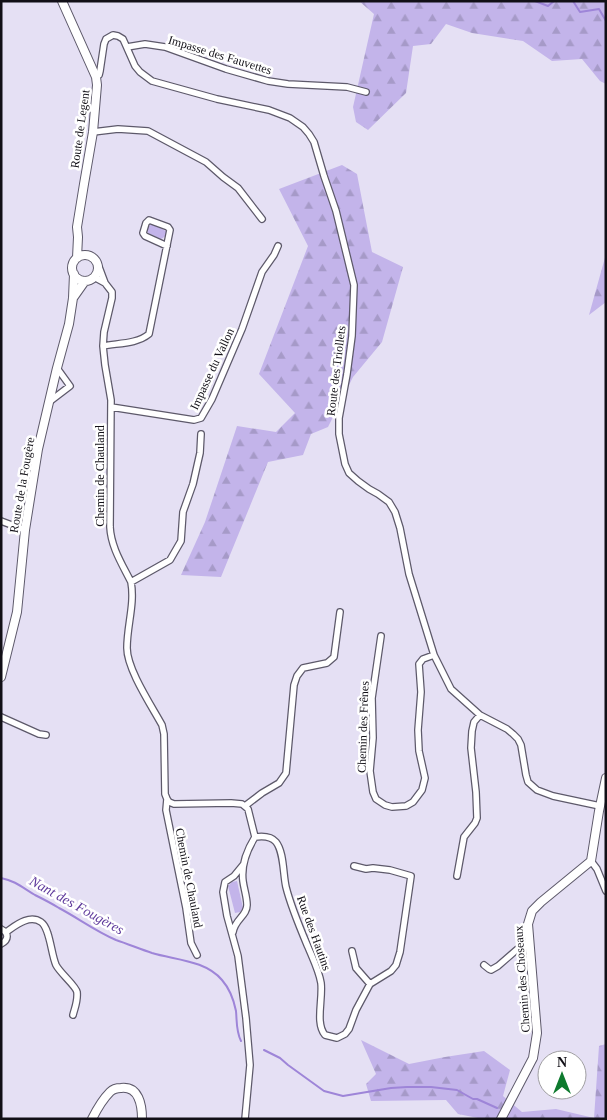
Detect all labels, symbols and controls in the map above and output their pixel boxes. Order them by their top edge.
street label: Impasse des Fauvettes [167,33,274,77]
street label: Route de Legent [68,88,93,169]
street label: Route des Triollets [324,325,349,417]
street label: Impasse du Vallon [187,326,237,412]
street label: Chemin de Chauland [93,425,107,527]
street label: Route de la Fougère [7,436,37,534]
street label: Chemin des Frênes [354,680,372,773]
street label: Chemin de Chauland [172,827,206,929]
water label: Nant des Fougères [26,873,127,938]
street label: Rue des Hautins [294,894,334,973]
street label: Chemin des Choseaux [511,925,533,1033]
north arrow [537,1050,587,1100]
text: N [557,1055,567,1070]

